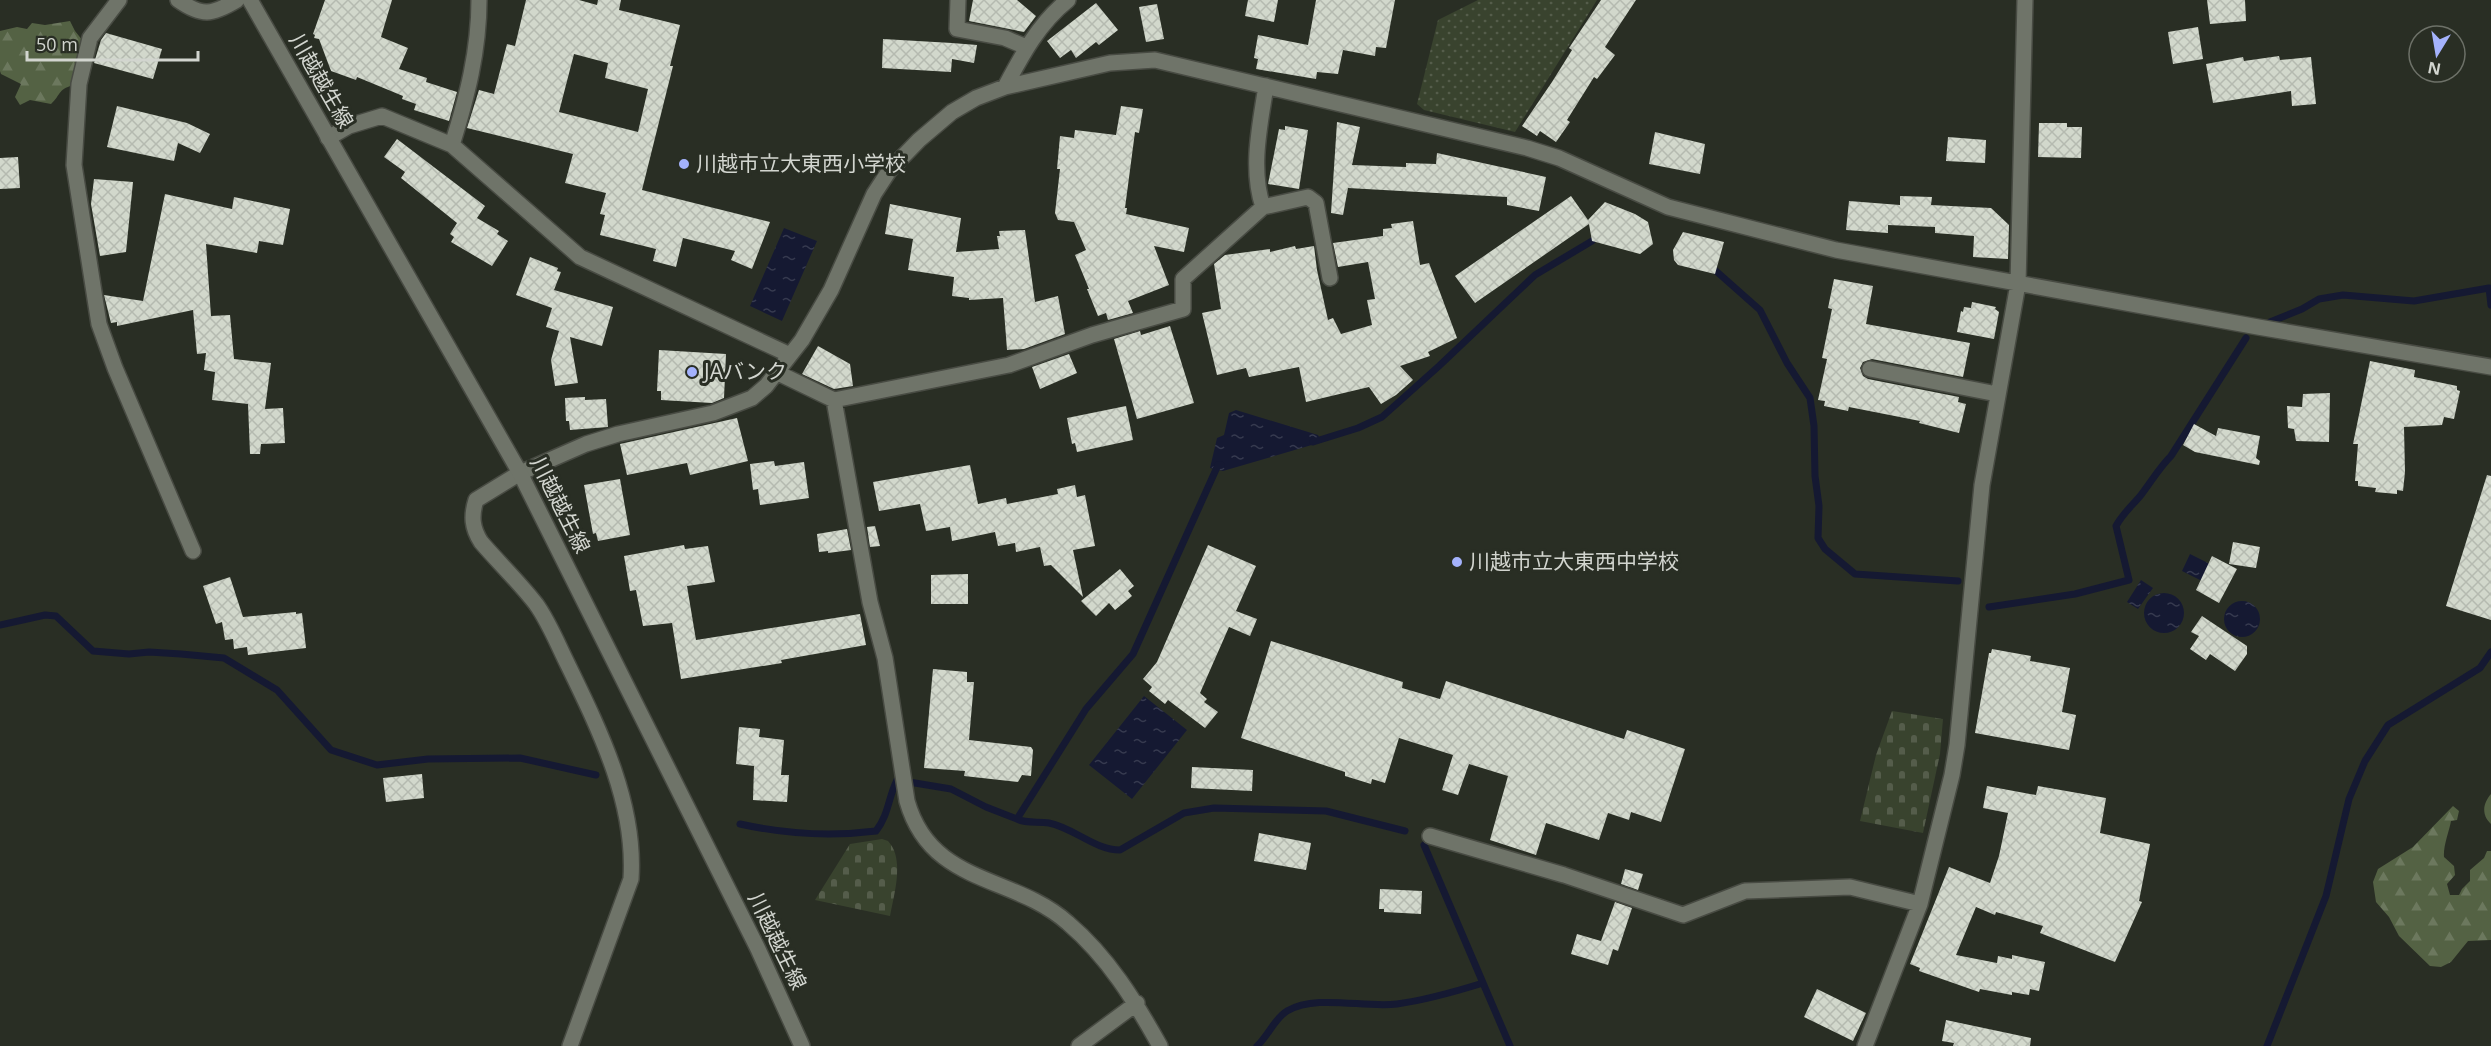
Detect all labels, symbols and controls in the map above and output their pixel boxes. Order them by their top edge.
scale bar [27,24,198,62]
north arrow [2407,24,2467,84]
street label: 川越越生線 [283,28,360,133]
text: 50 m [36,32,78,56]
text: N [2426,57,2443,81]
place label: 川越市立大東西小学校 [696,149,906,177]
marker: 川越市立大東西小学校 [677,157,691,171]
place label: JAバンク [702,357,787,385]
marker: JAバンク [685,365,699,379]
street label: 川越越生線 [525,451,597,558]
place label: 川越市立大東西中学校 [1469,547,1679,575]
marker: 川越市立大東西中学校 [1450,555,1464,569]
street label: 川越越生線 [742,887,813,994]

